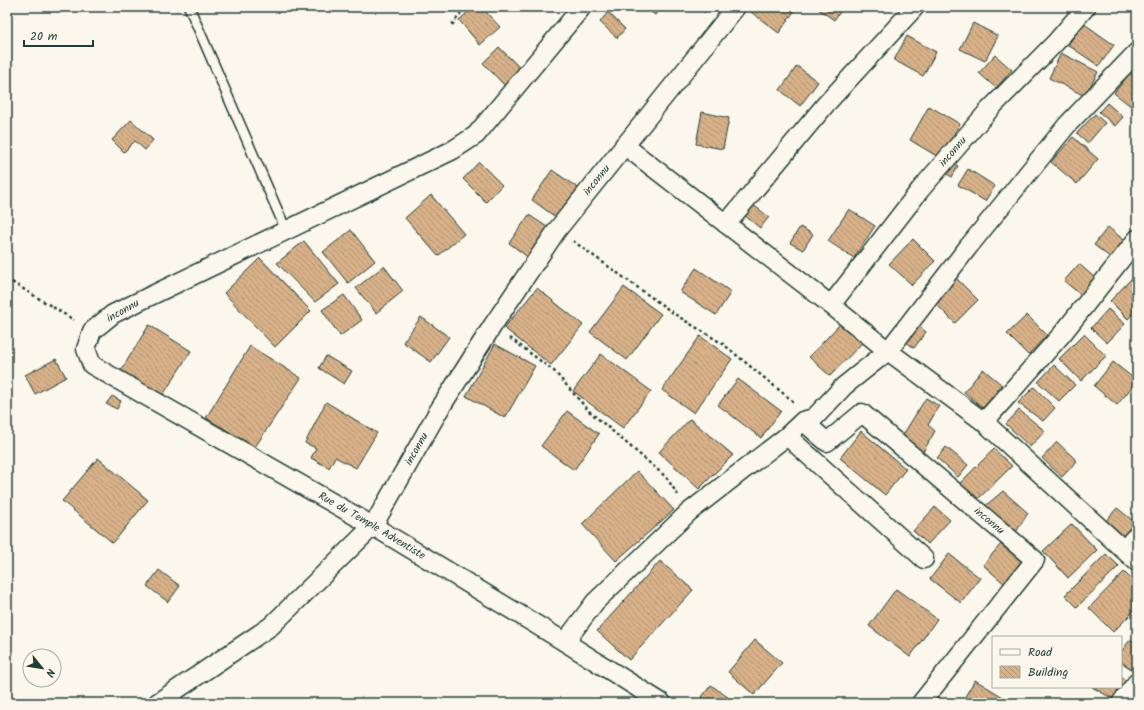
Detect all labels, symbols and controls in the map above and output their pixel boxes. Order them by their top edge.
scale bar [24,22,93,48]
text: 20 m [30,27,58,46]
street label: inconnu [935,132,972,171]
street label: inconnu [579,160,616,200]
street label: inconnu [103,294,143,327]
street label: inconnu [400,429,434,469]
street label: Rue du Temple Adventiste [315,487,429,565]
street label: inconnu [970,503,1009,540]
legend [992,636,1122,688]
text: Road [1028,643,1053,662]
north arrow [22,648,62,688]
text: Building [1028,663,1068,682]
text: N [40,665,59,680]

